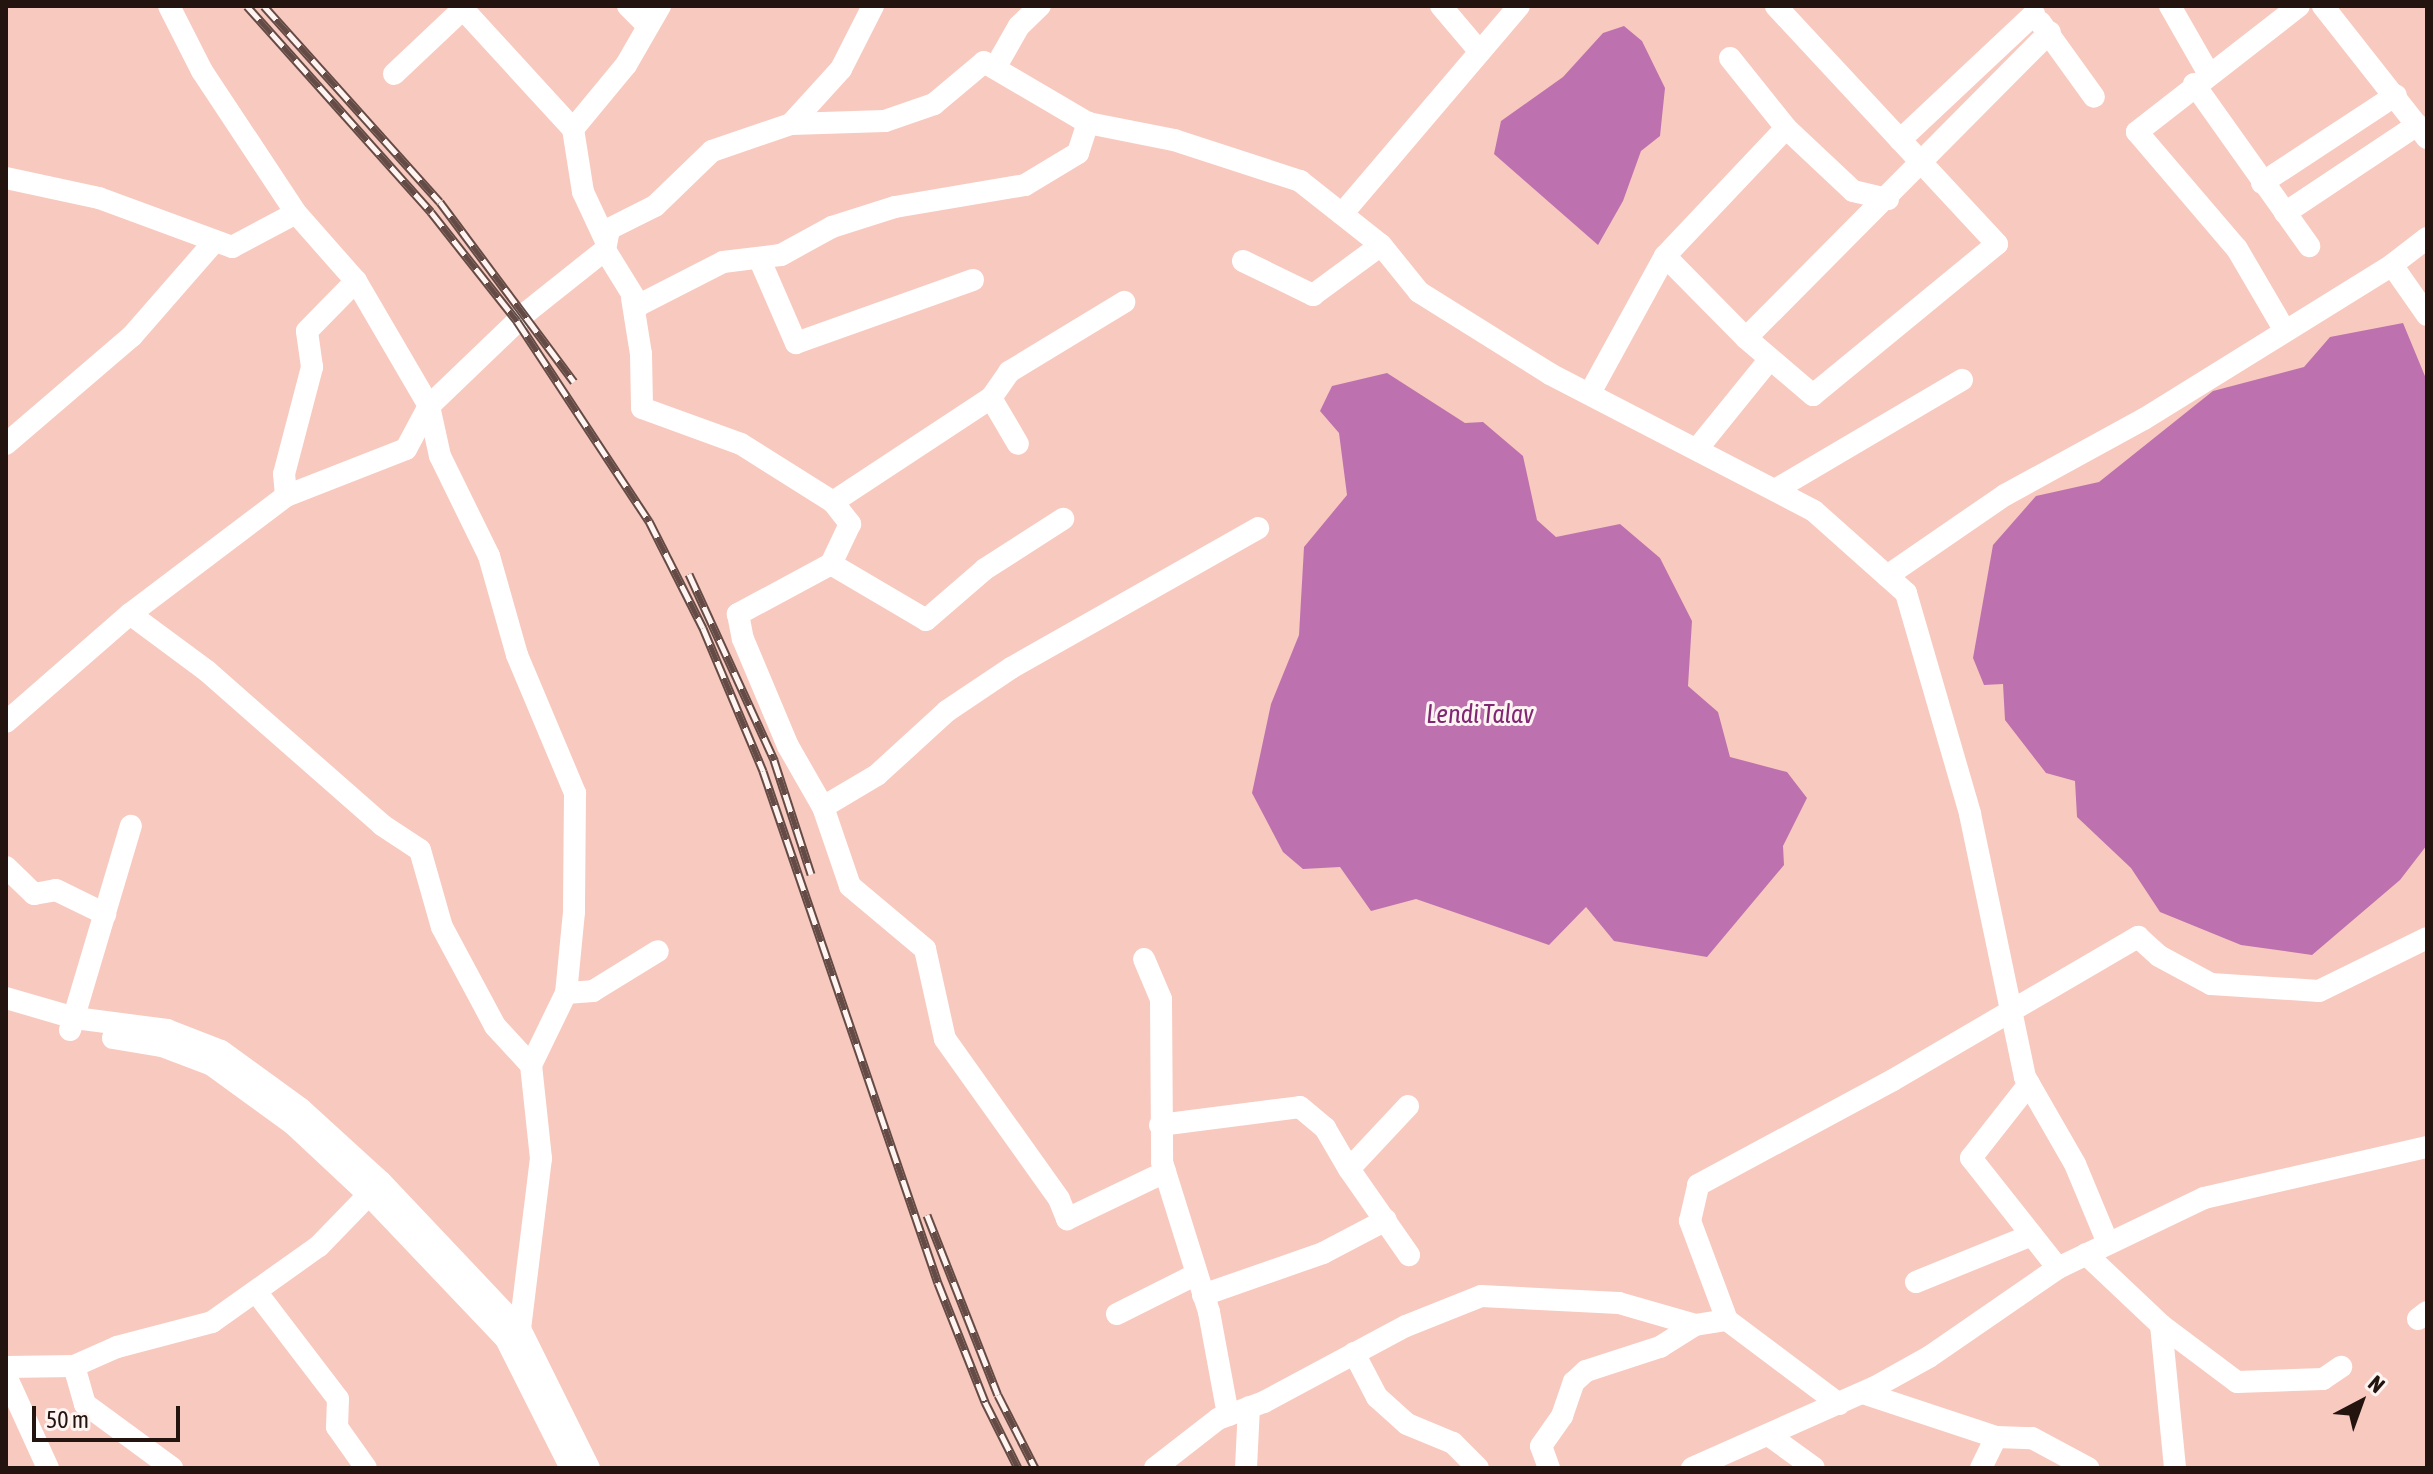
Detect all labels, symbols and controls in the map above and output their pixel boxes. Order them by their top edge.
water label: Lendi Talav [1426,699,1534,731]
north arrow [2321,1362,2401,1442]
text: N [2363,1370,2390,1398]
scale bar [36,1390,184,1440]
text: 50 m [46,1406,89,1433]

